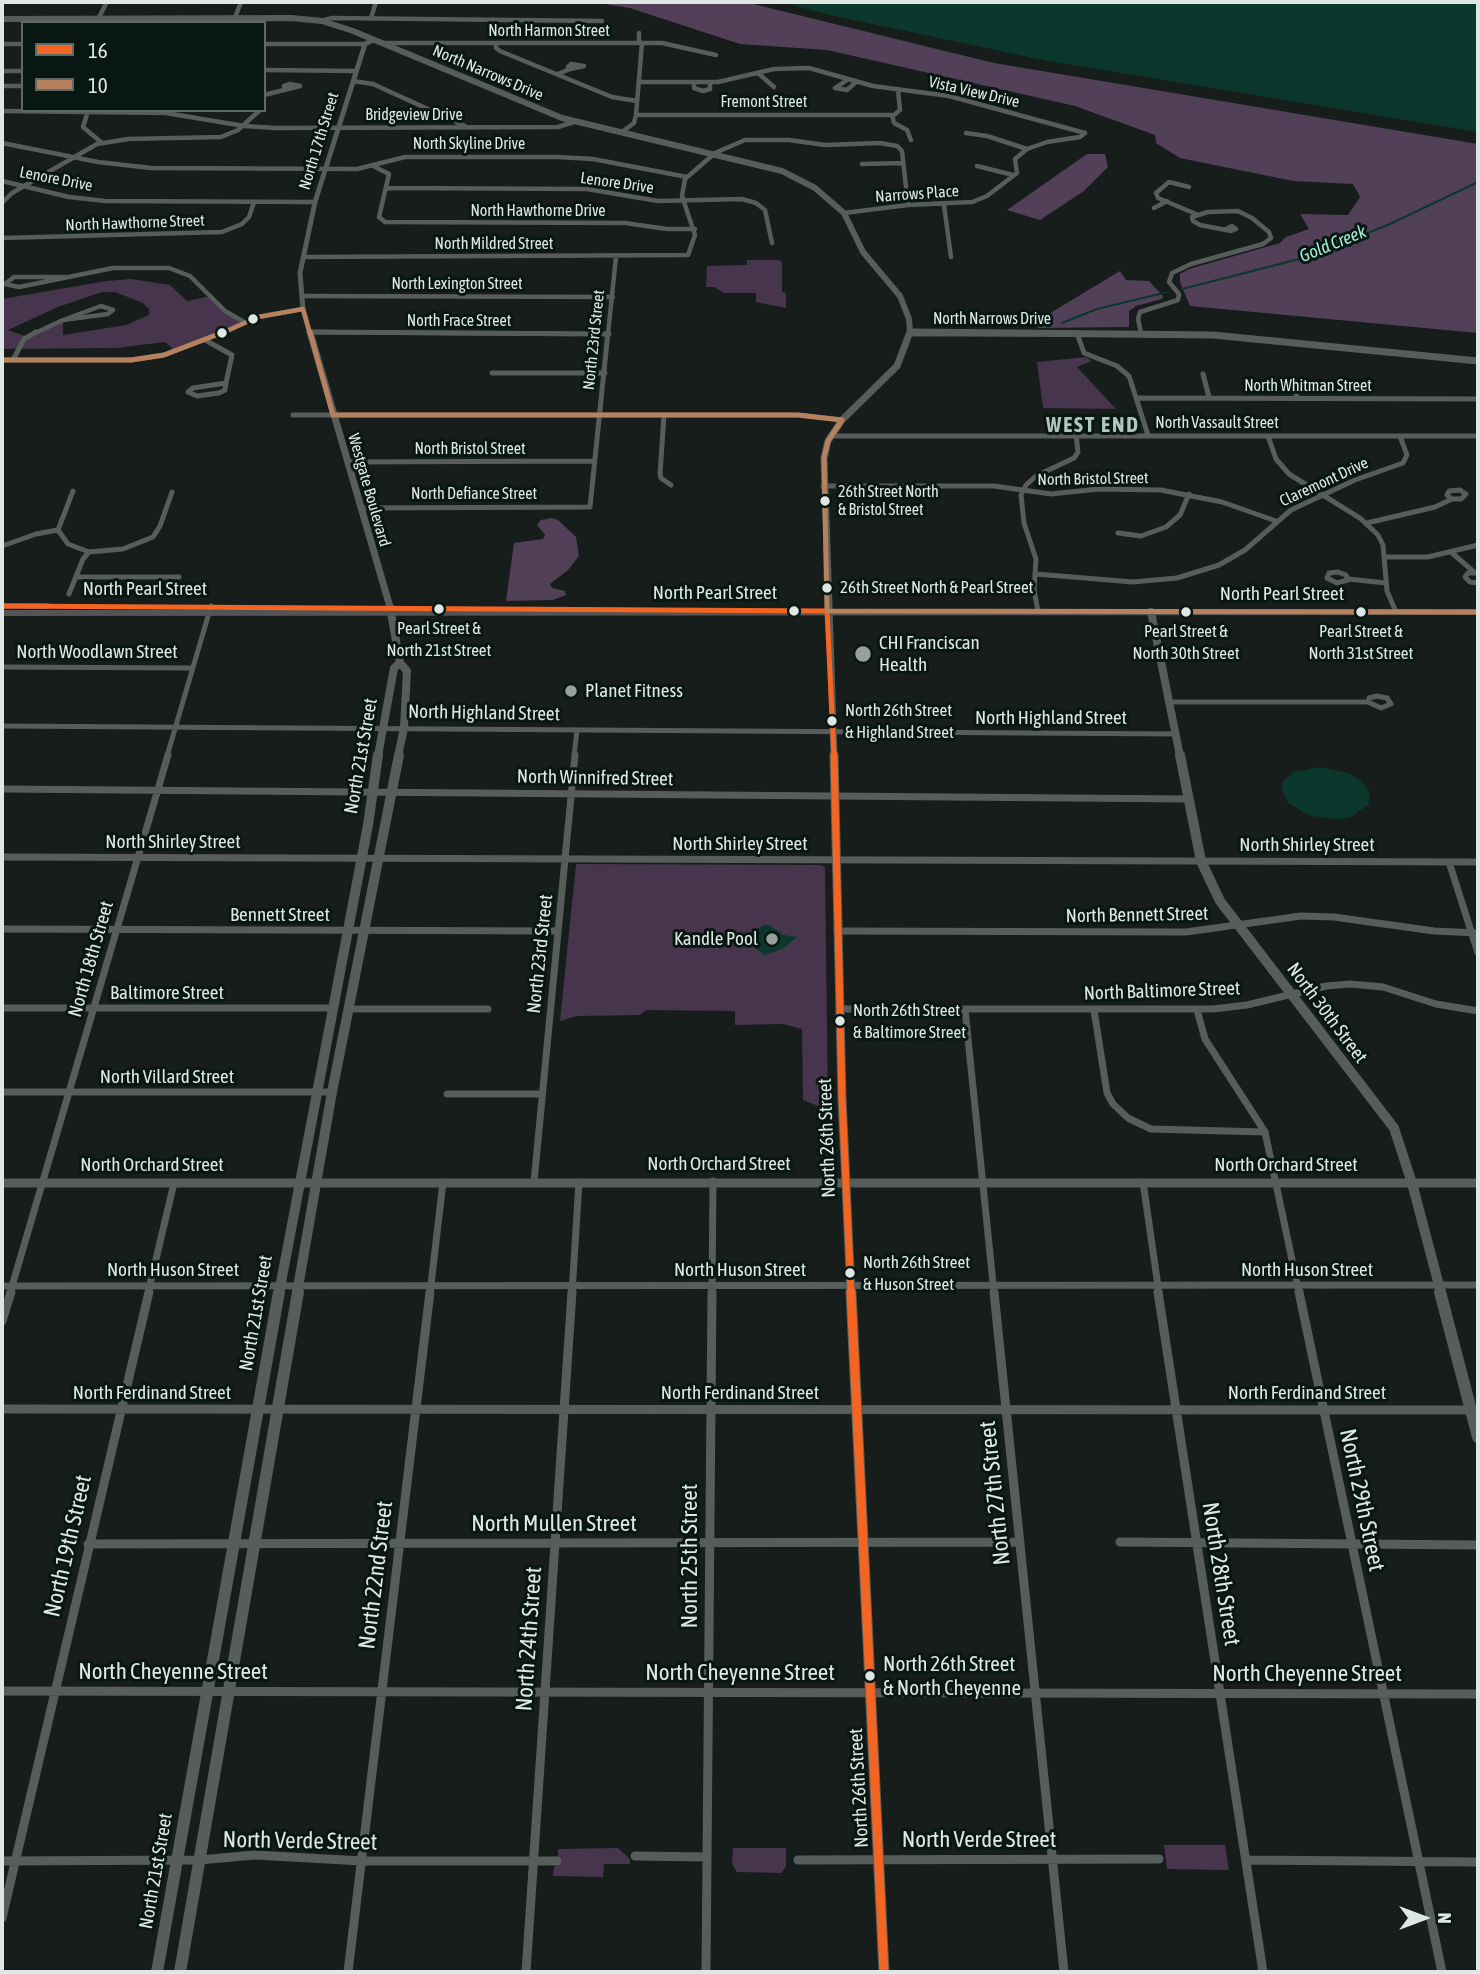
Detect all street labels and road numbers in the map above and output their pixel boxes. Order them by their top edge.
street label: North Harmon Street [488,21,610,41]
street label: North Narrows Drive [430,41,546,105]
street label: Vista View Drive [927,72,1021,112]
street label: North 17th Street [295,90,343,192]
street label: Fremont Street [721,92,807,112]
street label: Bridgeview Drive [365,105,463,125]
street label: North Skyline Drive [413,134,525,154]
street label: Lenore Drive [18,163,94,195]
street label: Lenore Drive [579,168,655,198]
street label: Narrows Place [875,182,959,206]
street label: North Hawthorne Drive [470,201,606,221]
street label: North Hawthorne Street [65,211,205,235]
street label: North Mildred Street [435,234,553,254]
street label: North Lexington Street [391,274,523,294]
street label: North 23rd Street [579,289,609,391]
street label: North Narrows Drive [933,309,1051,329]
street label: North Frace Street [407,311,511,331]
street label: North Whitman Street [1244,376,1372,396]
street label: North Vassault Street [1155,413,1279,433]
street label: Westgate Boulevard [344,431,394,549]
street label: North Bristol Street [414,439,526,459]
street label: Claremont Drive [1277,453,1371,511]
street label: North Bristol Street [1037,468,1149,490]
street label: North Defiance Street [411,484,537,504]
street label: North Pearl Street [83,578,207,600]
street label: North Pearl Street [653,582,777,604]
street label: North Pearl Street [1220,583,1344,605]
street label: North Woodlawn Street [16,641,178,663]
street label: North 21st Street [340,696,382,816]
street label: North Highland Street [408,700,560,726]
street label: North Highland Street [975,707,1127,729]
street label: North Winnifred Street [517,765,673,791]
street label: North Shirley Street [105,831,241,853]
street label: North Shirley Street [672,833,808,855]
street label: North Shirley Street [1239,834,1375,856]
street label: North 23rd Street [522,893,558,1015]
street label: North 18th Street [64,898,118,1020]
street label: North Bennett Street [1065,902,1209,928]
street label: Bennett Street [230,904,330,926]
street label: North 30th Street [1282,958,1372,1068]
street label: North Baltimore Street [1083,977,1241,1005]
street label: Baltimore Street [110,982,224,1004]
street label: North Villard Street [100,1066,234,1088]
street label: North 26th Street [814,1078,840,1198]
street label: North Orchard Street [647,1153,791,1175]
street label: North Orchard Street [80,1154,224,1176]
street label: North Orchard Street [1214,1154,1358,1176]
street label: North 21st Street [235,1253,277,1373]
street label: North Huson Street [107,1259,239,1281]
street label: North Huson Street [674,1259,806,1281]
street label: North Huson Street [1241,1259,1373,1281]
street label: North Ferdinand Street [73,1382,231,1404]
street label: North Ferdinand Street [661,1382,819,1404]
street label: North Ferdinand Street [1228,1382,1386,1404]
street label: North 27th Street [974,1420,1016,1566]
street label: North 29th Street [1333,1426,1391,1574]
street label: North 19th Street [38,1472,98,1620]
street label: North 25th Street [676,1484,704,1628]
street label: North 22nd Street [353,1499,399,1651]
street label: North 28th Street [1196,1500,1246,1648]
street label: North Mullen Street [471,1510,637,1538]
street label: North 24th Street [510,1566,548,1712]
street label: North Cheyenne Street [78,1658,268,1686]
street label: North Cheyenne Street [645,1659,835,1687]
street label: North Cheyenne Street [1212,1660,1402,1688]
street label: North 26th Street [844,1728,874,1848]
street label: North 21st Street [135,1811,177,1931]
street label: North Verde Street [222,1826,378,1856]
street label: North Verde Street [902,1826,1056,1854]

